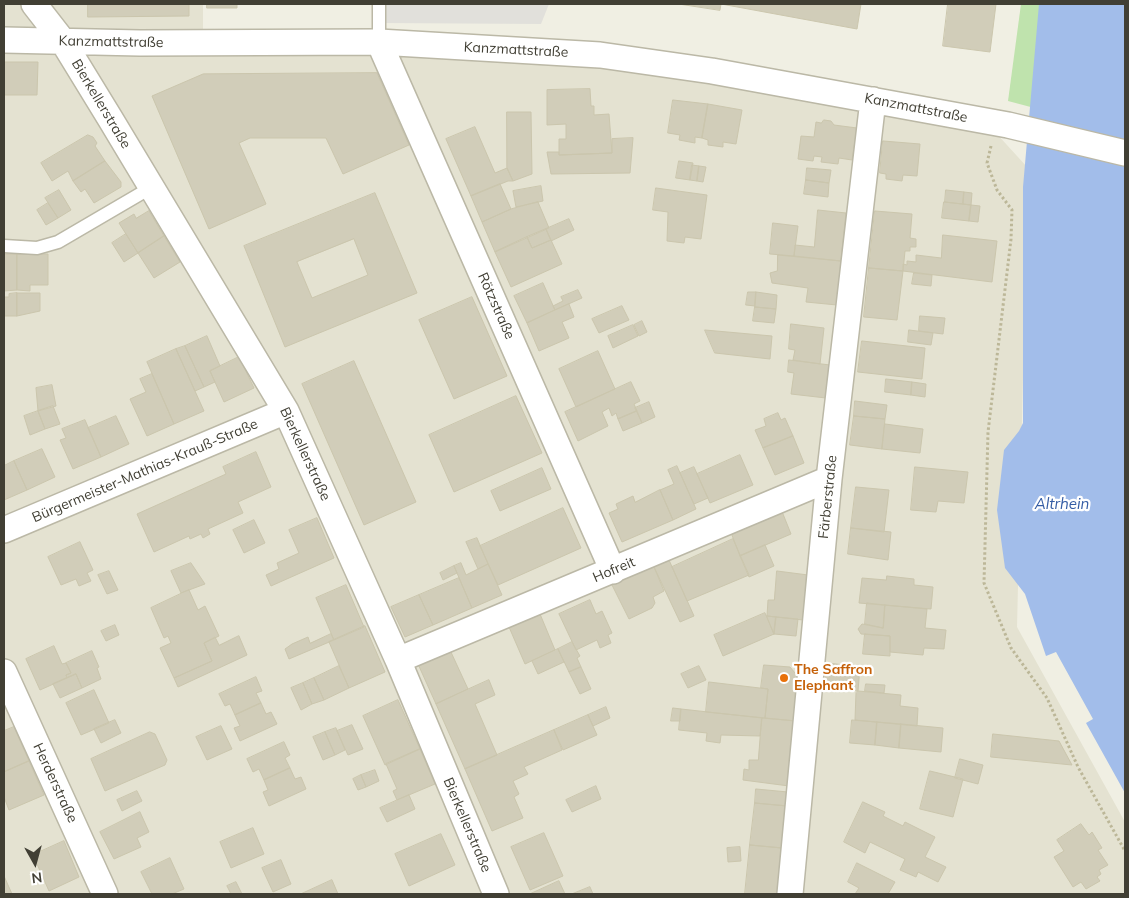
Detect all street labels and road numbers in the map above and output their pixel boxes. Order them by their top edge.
street label: Kanzmattstraße [58,33,164,51]
street label: Kanzmattstraße [463,39,569,61]
street label: Bierkellerstraße [68,56,134,152]
street label: Kanzmattstraße [863,90,969,126]
street label: Rötzstraße [474,270,518,342]
street label: Bierkellerstraße [276,405,334,503]
street label: Bürgermeister-Mathias-Krauß-Straße [30,416,260,526]
street label: Färberstraße [815,454,841,540]
street label: Hofreit [590,554,638,586]
street label: Herderstraße [29,740,81,826]
street label: Bierkellerstraße [440,775,494,875]

